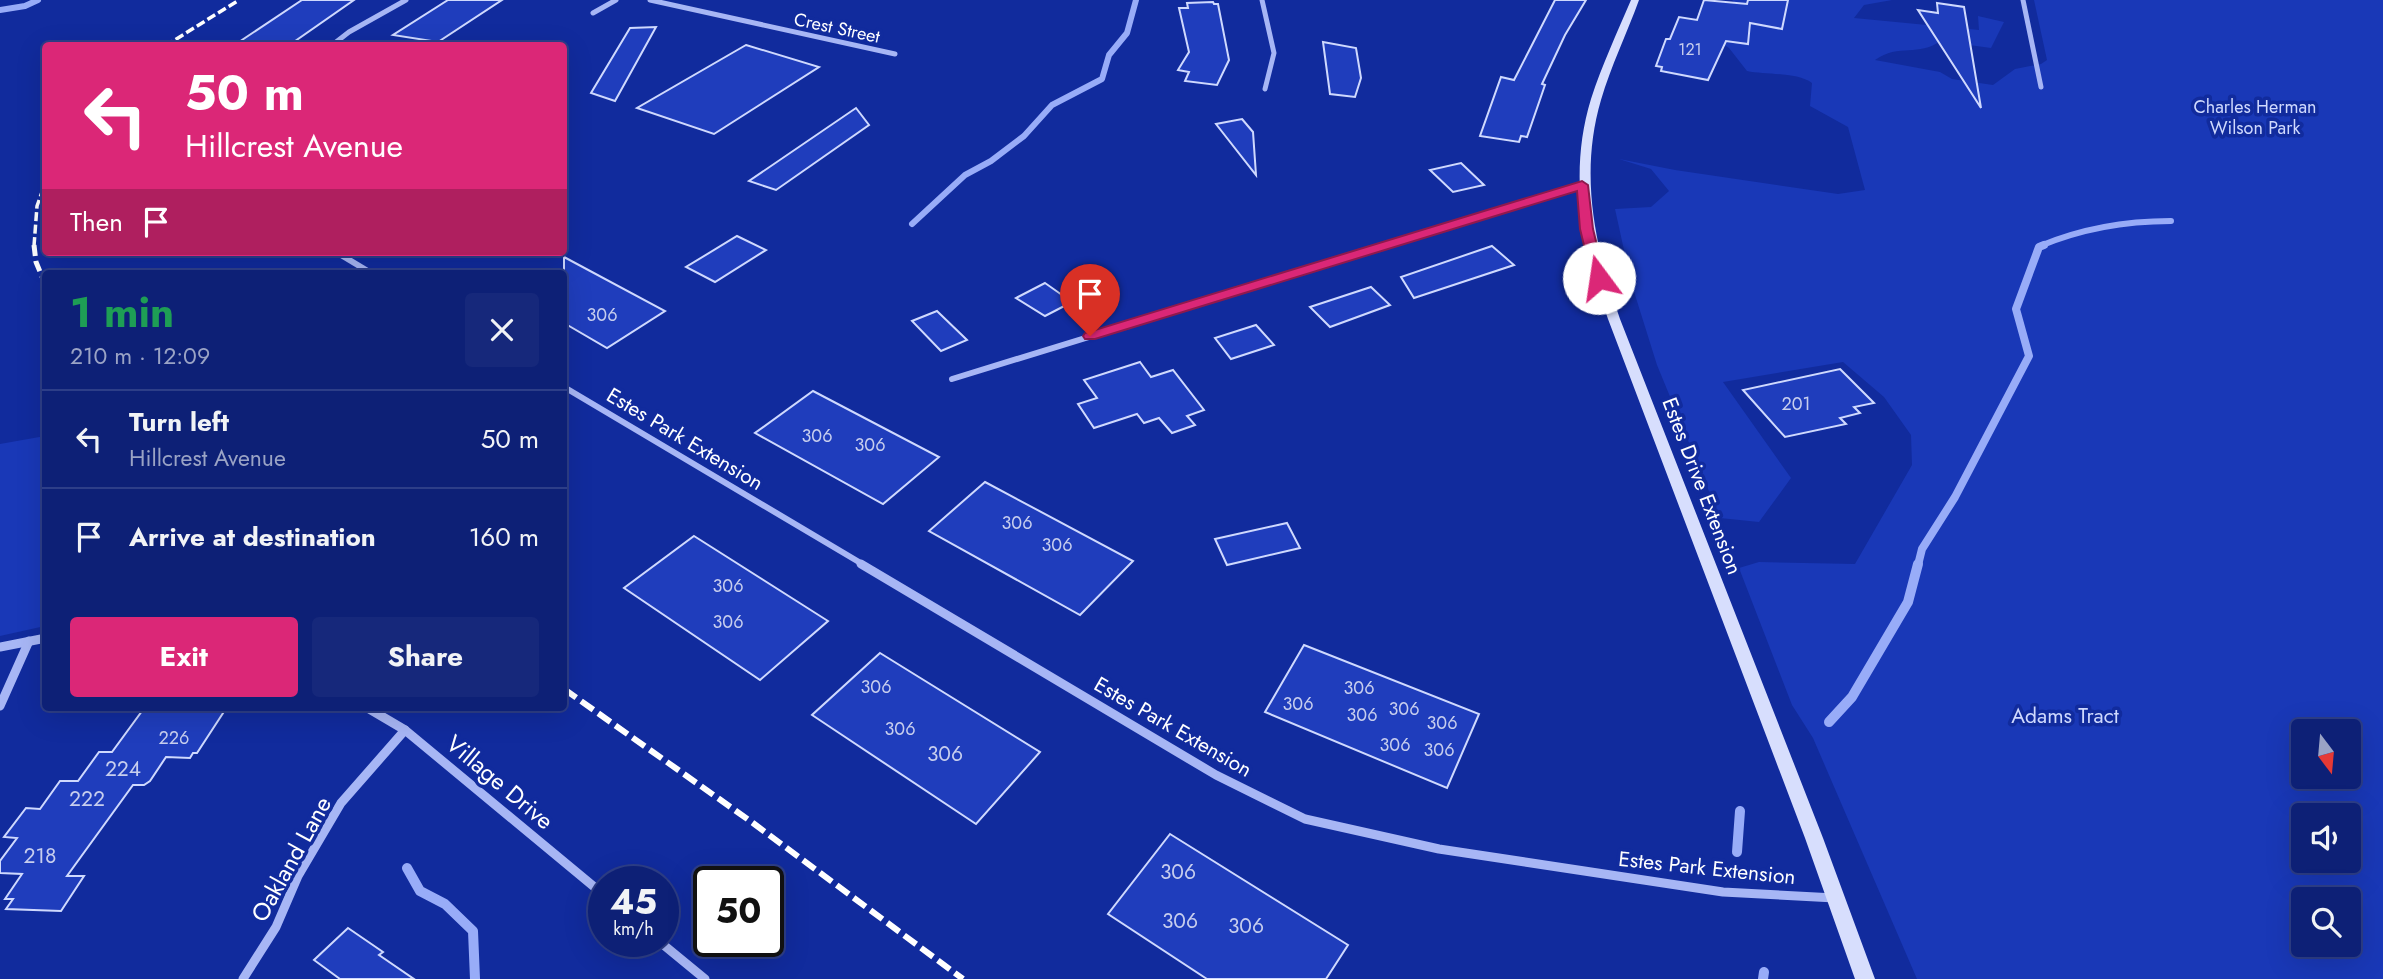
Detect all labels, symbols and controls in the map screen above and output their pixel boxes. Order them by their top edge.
street label: Crest Street [792,6,883,50]
house number: 121 [1678,38,1702,61]
text: 50 m [185,58,304,128]
icon: left [70,70,161,161]
park label: Charles Herman Wilson Park [2193,94,2317,141]
text: Hillcrest Avenue [185,123,403,169]
text: Then [70,203,123,241]
icon: arrive [137,203,175,241]
position arrow [1562,241,1636,315]
pin [1060,264,1120,336]
icon: arrive [1071,275,1109,313]
text: 1 min [70,282,174,343]
button: close [465,293,539,367]
house number: 306 [587,302,618,328]
text: 210 m · 12:09 [70,339,210,373]
street label: Estes Park Extension [601,380,769,498]
house number: 201 [1781,391,1811,417]
street label: Estes Drive Extension [1654,393,1750,579]
text: Turn left [129,403,229,441]
icon: left [70,420,108,458]
text: 50 m [481,420,539,458]
house number: 306 [802,423,833,449]
house number: 306 [855,432,886,458]
text: Hillcrest Avenue [129,441,286,475]
house number: 306 [1002,510,1033,536]
icon: arrive [70,518,108,556]
text: Arrive at destination [129,518,376,556]
text: 160 m [469,518,539,556]
house number: 306 [1042,532,1073,558]
house number: 306 [713,573,744,599]
house number: 306 [713,609,744,635]
button: Exit [70,617,298,697]
button: Share [312,617,539,697]
street label: Estes Park Extension [1088,670,1258,784]
house number: 306 [861,674,892,700]
house number: 306 [1344,675,1375,701]
house number: 306 [1283,691,1314,717]
house number: 306 [1389,696,1420,722]
park label: Adams Tract [2011,701,2119,731]
house number: 306 [1347,702,1378,728]
house number: 306 [1427,710,1458,736]
house number: 306 [885,716,916,742]
north arrow [2291,719,2361,789]
map controls [2291,719,2361,957]
house number: 226 [159,725,189,751]
street label: Village Drive [438,726,562,838]
house number: 306 [1380,732,1411,758]
house number: 306 [1424,737,1455,763]
house number: 306 [927,739,963,769]
house number: 224 [105,754,141,784]
house number: 222 [69,784,105,814]
street label: Oakland Lane [242,790,340,928]
button: sound [2291,803,2361,873]
house number: 218 [24,841,56,871]
street label: Estes Park Extension [1617,844,1797,892]
house number: 306 [1160,857,1196,887]
speed limit sign: 50 [693,866,784,957]
text: 45 [610,877,657,927]
button: search [2291,887,2361,957]
house number: 306 [1162,906,1198,936]
house number: 306 [1228,911,1264,941]
text: km/h [613,916,654,942]

